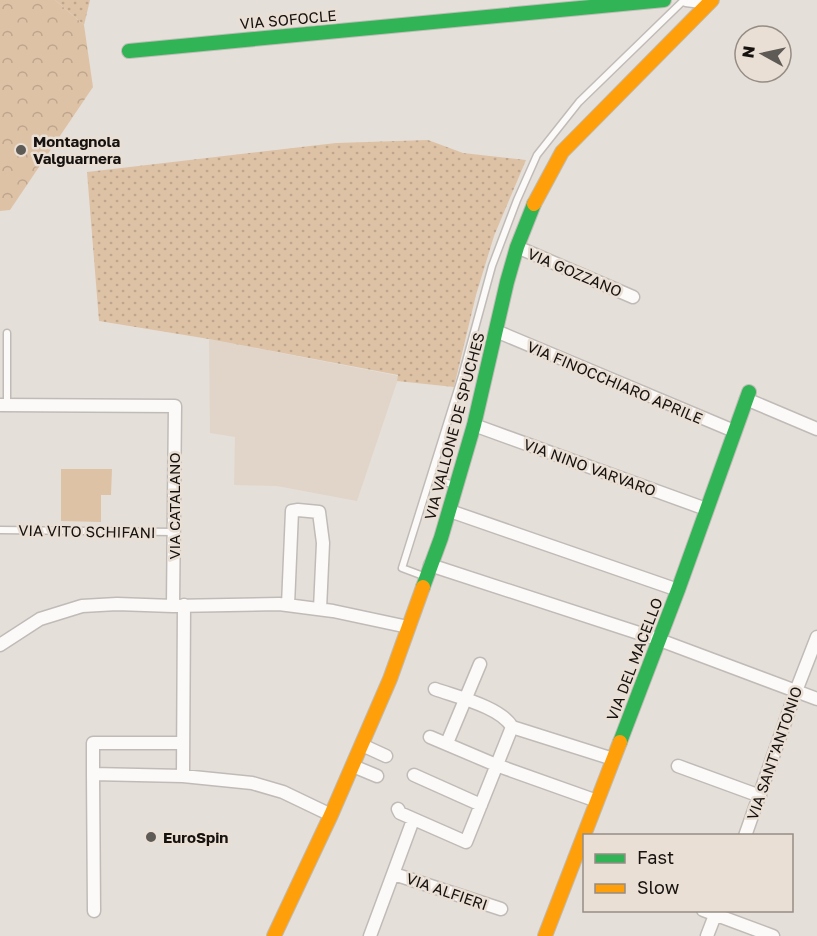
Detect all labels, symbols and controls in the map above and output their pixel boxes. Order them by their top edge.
street label: VIA SOFOCLE [239,6,337,32]
north arrow [733,24,793,84]
text: N [737,44,759,59]
place label: Montagnola Valguarnera [33,132,122,167]
marker: Montagnola Valguarnera [14,143,28,157]
street label: VIA GOZZANO [525,244,625,300]
street label: VIA VALLONE DE SPUCHES [420,330,488,522]
street label: VIA FINOCCHIARO APRILE [525,337,705,427]
street label: VIA NINO VARVARO [521,435,659,499]
street label: VIA CATALANO [165,452,183,560]
street label: VIA VITO SCHIFANI [18,521,156,541]
street label: VIA DEL MACELLO [602,595,666,723]
street label: VIA SANT'ANTONIO [743,684,805,822]
place label: EuroSpin [163,828,228,846]
marker: EuroSpin [144,830,158,844]
legend [583,834,793,912]
text: Fast [637,846,674,868]
street label: VIA ALFIERI [404,869,490,913]
text: Slow [637,876,680,898]

